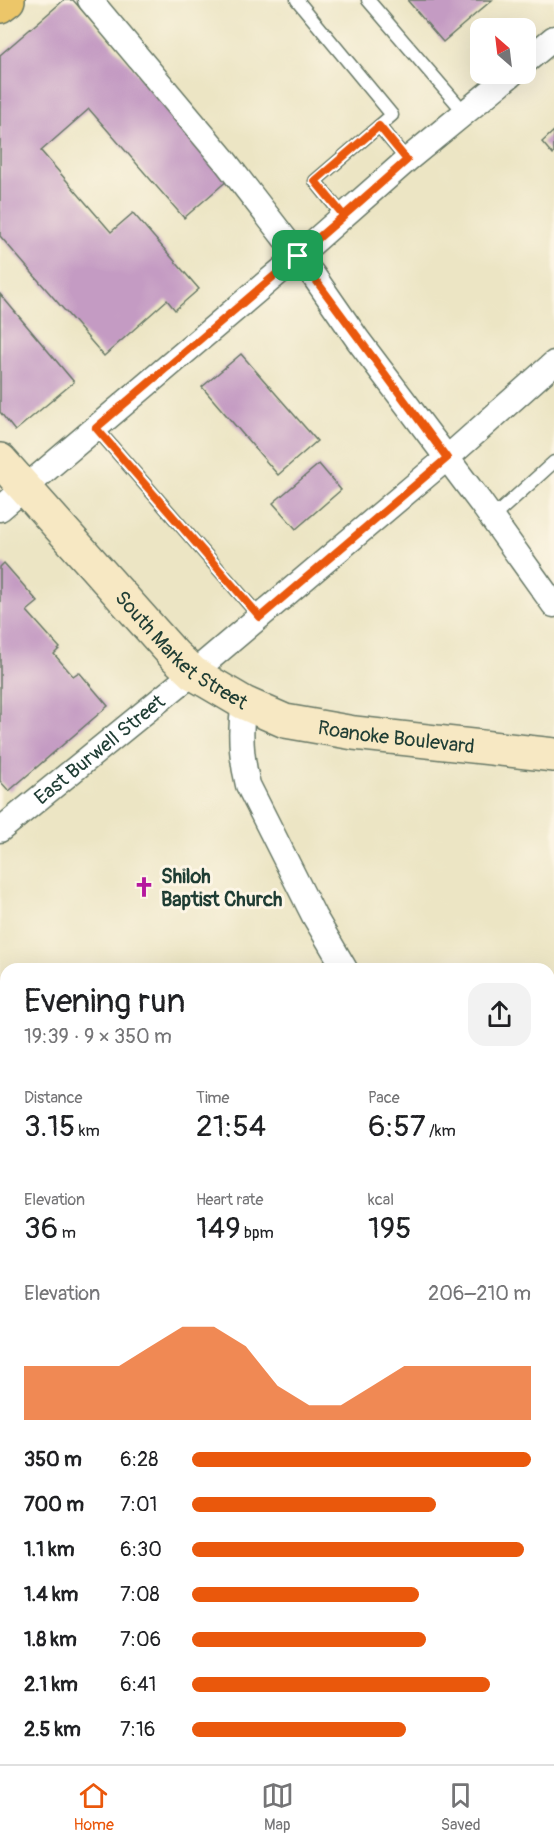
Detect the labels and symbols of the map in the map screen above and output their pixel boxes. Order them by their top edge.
north arrow [470,18,536,84]
pin [272,230,323,281]
street label: South Market Street [109,586,253,716]
street label: East Burwell Street [29,688,171,810]
street label: Roanoke Boulevard [316,715,476,759]
place label: Shiloh Baptist Church [161,864,282,912]
church icon: Shiloh Baptist Church [132,875,156,899]

